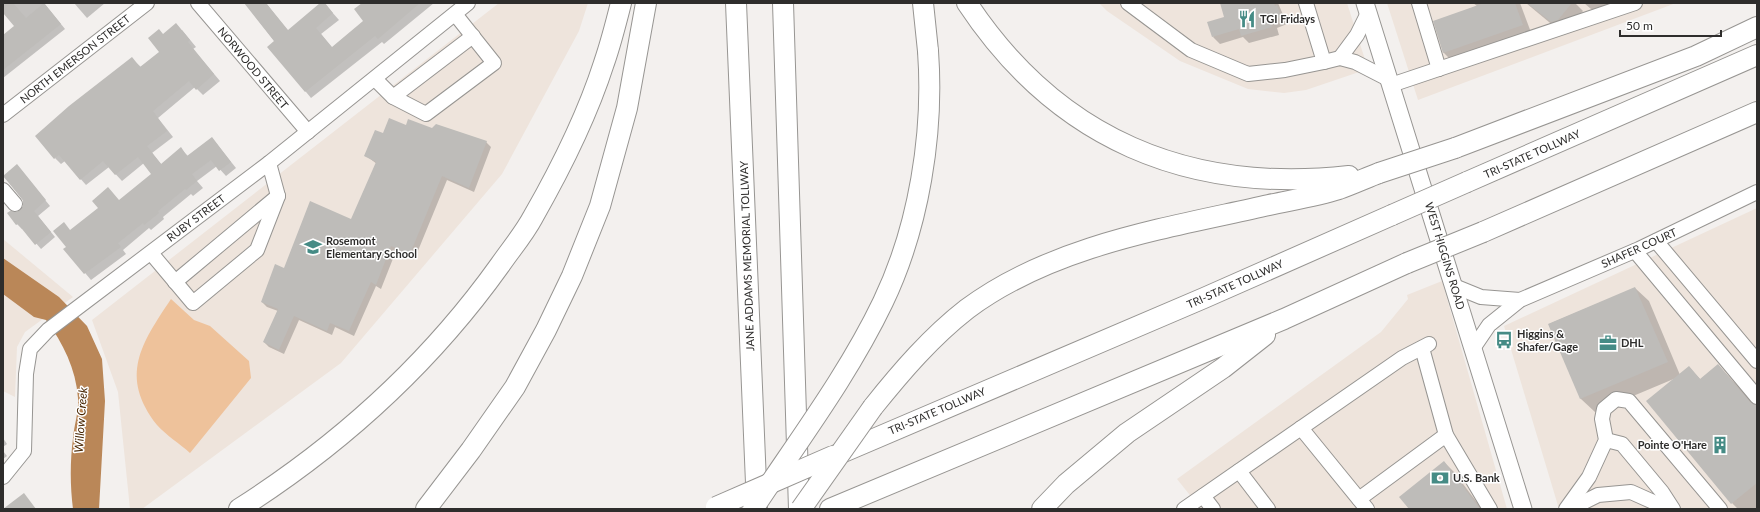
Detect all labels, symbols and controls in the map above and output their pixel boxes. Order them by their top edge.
restaurant icon: TGI Fridays [1237,9,1257,29]
street label: NORTH EMERSON STREET [17,11,133,106]
place label: TGI Fridays [1260,12,1315,25]
scale bar [1620,12,1721,38]
text: 50 m [1626,18,1653,33]
street label: NORWOOD STREET [215,24,292,112]
street label: TRI-STATE TOLLWAY [1482,126,1582,181]
street label: JANE ADDAMS MEMORIAL TOLLWAY [737,161,756,351]
street label: RUBY STREET [164,191,228,244]
street label: WEST HIGGINS ROAD [1423,201,1468,311]
street label: SHAFER COURT [1599,225,1679,270]
place label: Rosemont Elementary School [326,234,417,260]
school or university icon: Rosemont Elementary School [303,237,323,257]
street label: TRI-STATE TOLLWAY [1185,256,1285,311]
place label: Higgins & Shafer/Gage [1517,327,1578,353]
bus stop icon: Higgins & Shafer/Gage [1494,330,1514,350]
office icon: DHL [1598,333,1618,353]
place label: DHL [1621,336,1644,349]
street label: TRI-STATE TOLLWAY [886,384,987,437]
water label: Willow Creek [71,386,90,453]
building icon: Pointe O'Hare [1710,435,1730,455]
place label: Pointe O'Hare [1638,438,1707,451]
bank icon: U.S. Bank [1430,468,1450,488]
place label: U.S. Bank [1453,471,1500,484]

